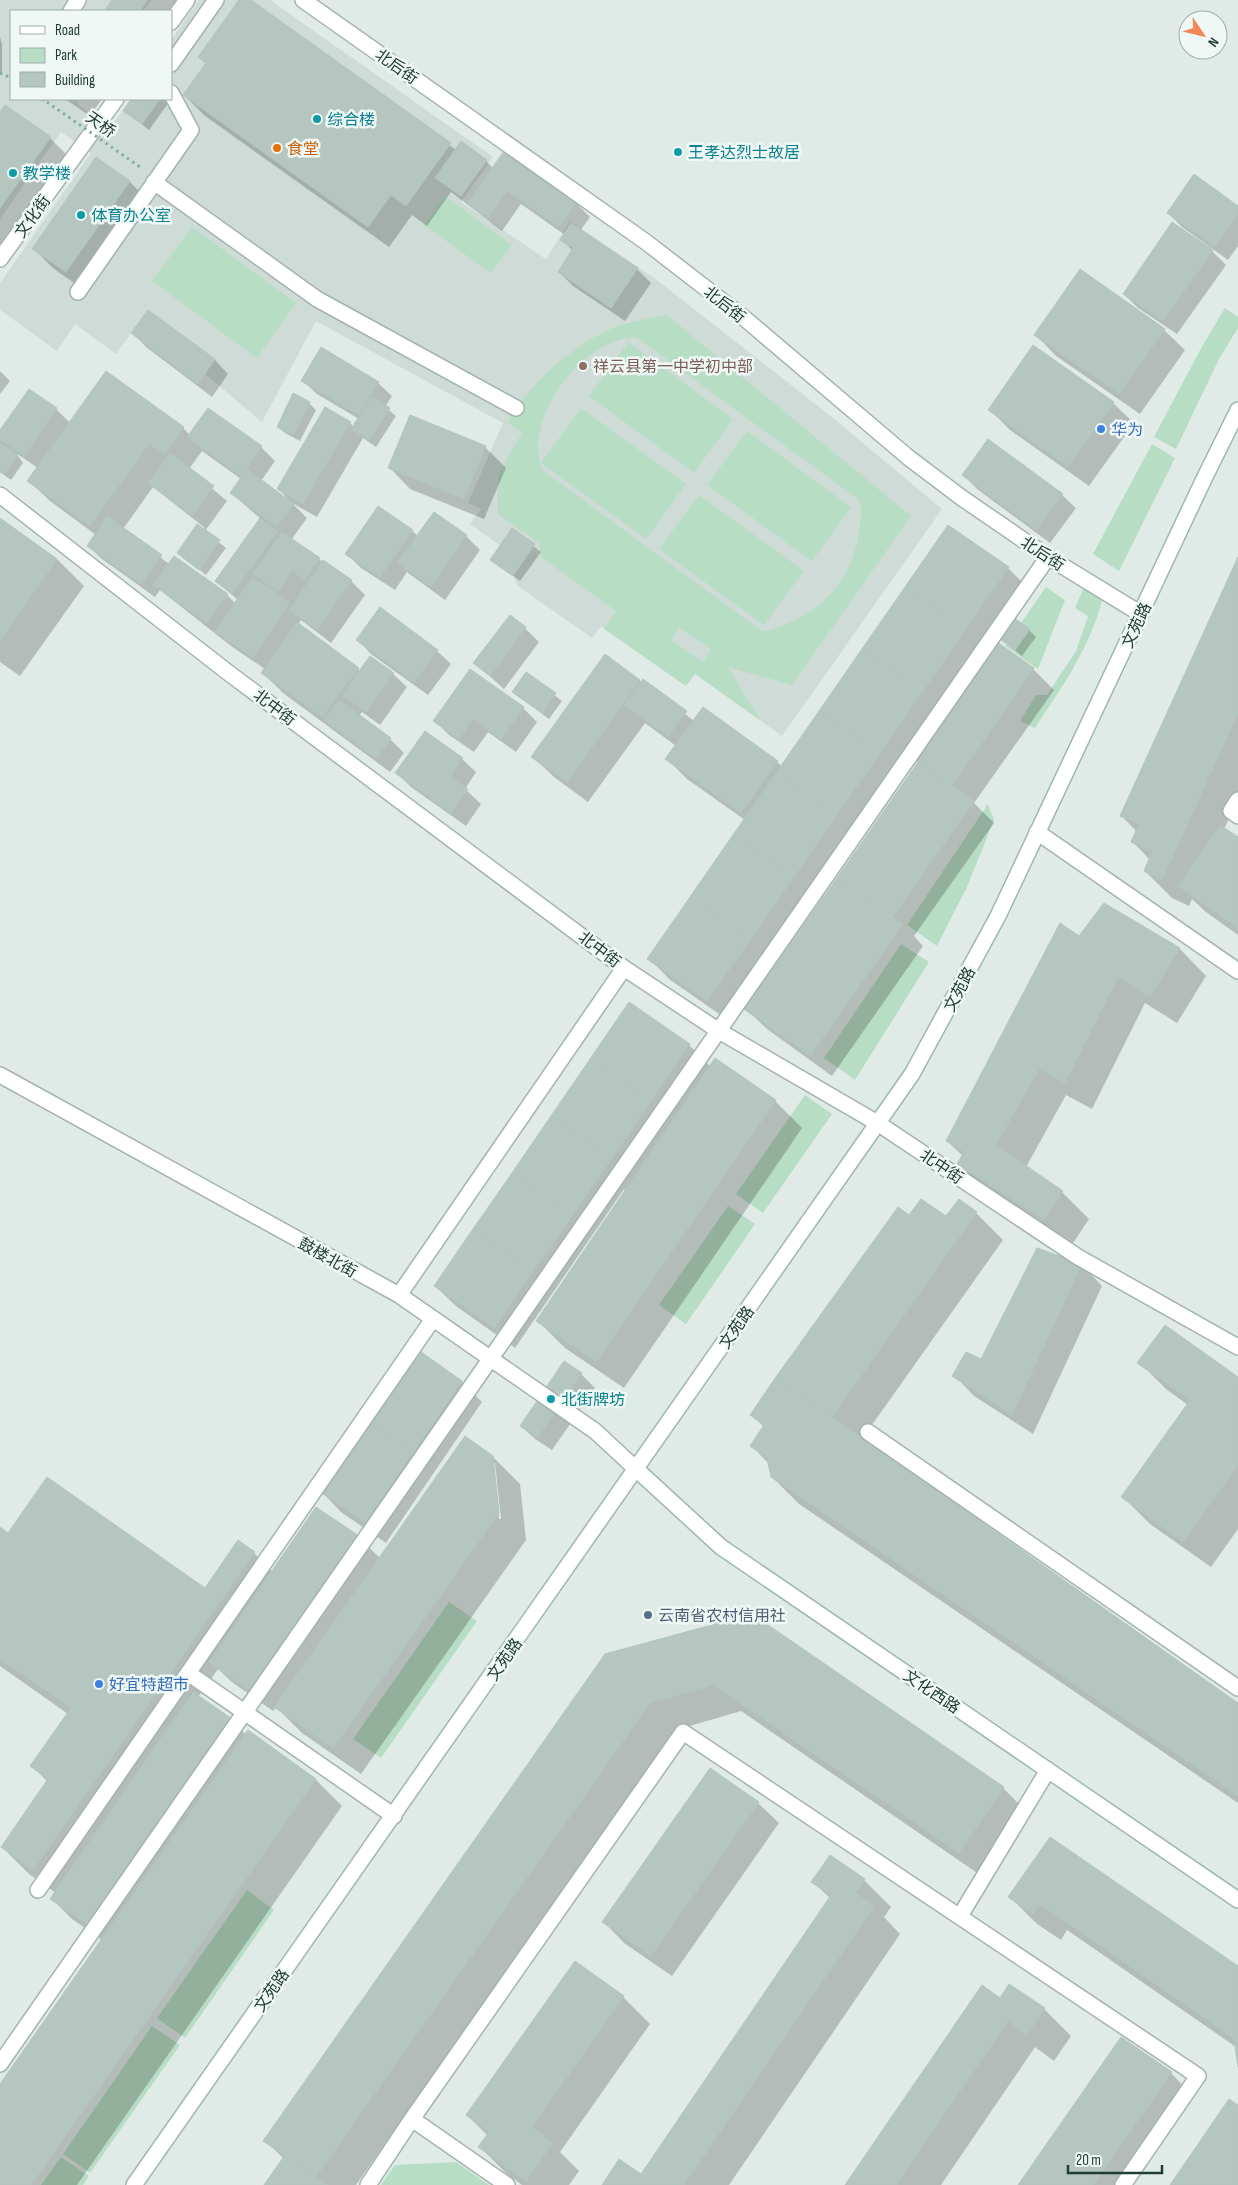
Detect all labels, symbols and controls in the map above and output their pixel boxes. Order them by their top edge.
legend [10,10,172,100]
north arrow [1178,10,1228,60]
text: Road [55,21,80,40]
text: N [1204,34,1222,50]
text: Park [55,46,77,65]
street label: 北后街 [371,46,421,89]
text: Building [55,71,95,90]
street label: 天桥 [82,108,119,142]
place label: 综合楼 [327,111,375,130]
marker: 综合楼 [311,113,323,125]
place label: 食堂 [287,140,319,159]
marker: 食堂 [271,142,283,154]
place label: 王孝达烈士故居 [688,144,800,163]
marker: 王孝达烈士故居 [672,146,684,158]
place label: 教学楼 [23,165,71,184]
marker: 教学楼 [7,167,19,179]
street label: 文化街 [11,192,55,242]
place label: 体育办公室 [91,207,171,226]
marker: 体育办公室 [75,209,87,221]
street label: 北后街 [699,283,749,327]
place label: 祥云县第一中学初中部 [593,358,753,377]
marker: 祥云县第一中学初中部 [577,360,589,372]
place label: 华为 [1111,421,1143,440]
marker: 华为 [1095,423,1107,435]
street label: 北后街 [1017,533,1067,575]
street label: 文苑路 [1119,600,1156,651]
street label: 北中街 [249,686,299,730]
street label: 北中街 [574,928,624,972]
street label: 文苑路 [941,964,980,1015]
street label: 北中街 [916,1146,966,1189]
street label: 鼓楼北街 [295,1234,360,1282]
street label: 文苑路 [716,1303,759,1353]
place label: 北街牌坊 [561,1391,625,1410]
marker: 北街牌坊 [545,1393,557,1405]
place label: 云南省农村信用社 [658,1607,786,1626]
marker: 云南省农村信用社 [642,1609,654,1621]
street label: 文苑路 [484,1635,527,1685]
street label: 文化西路 [899,1666,963,1718]
place label: 好宜特超市 [109,1676,189,1695]
marker: 好宜特超市 [93,1678,105,1690]
street label: 文苑路 [251,1966,294,2016]
scale bar [1068,2142,1162,2174]
text: 20 m [1076,2151,1101,2170]

